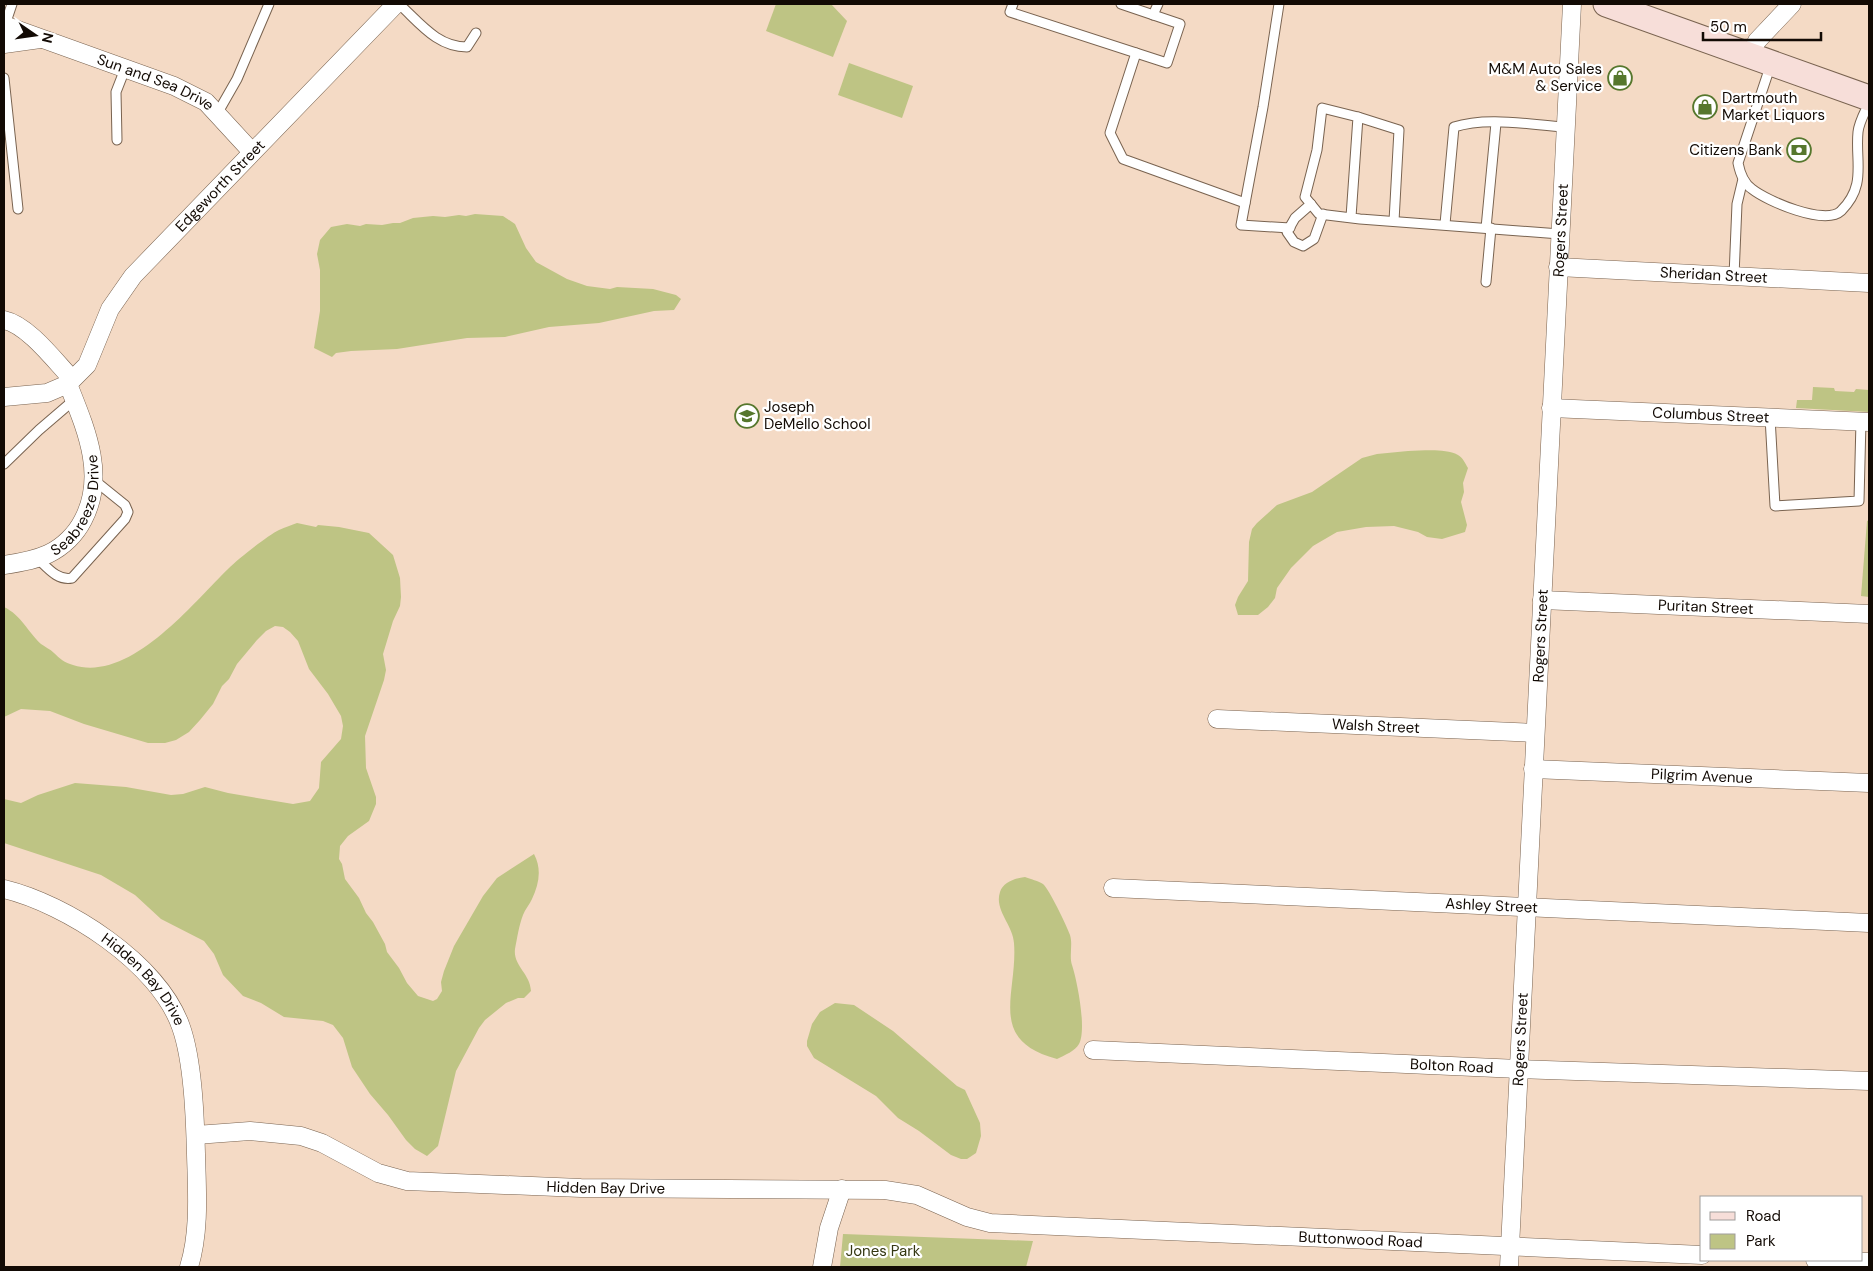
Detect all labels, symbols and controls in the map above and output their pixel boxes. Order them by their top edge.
north arrow [10,10,60,60]
scale bar [1703,10,1820,42]
text: 50 m [1710,17,1747,37]
text: N [38,31,58,45]
street label: Sun and Sea Drive [94,49,219,115]
place label: M&M Auto Sales & Service [1489,59,1602,96]
shop icon: M&M Auto Sales & Service [1607,65,1633,91]
place label: Dartmouth Market Liquors [1722,88,1825,125]
shop icon: Dartmouth Market Liquors [1692,94,1718,120]
street label: Edgeworth Street [171,135,269,236]
bank icon: Citizens Bank [1786,137,1812,163]
place label: Citizens Bank [1689,140,1782,160]
street label: Rogers Street [1548,183,1573,277]
street label: Sheridan Street [1659,262,1768,288]
place label: Joseph DeMello School [764,397,871,434]
street label: Columbus Street [1652,402,1770,428]
school or university icon: Joseph DeMello School [734,403,760,429]
street label: Seabreeze Drive [47,453,104,561]
street label: Rogers Street [1528,589,1553,683]
street label: Puritan Street [1658,595,1754,619]
street label: Walsh Street [1331,714,1420,738]
street label: Pilgrim Avenue [1651,764,1753,788]
street label: Ashley Street [1445,893,1538,918]
street label: Hidden Bay Drive [97,928,190,1029]
street label: Rogers Street [1508,992,1533,1086]
street label: Bolton Road [1410,1054,1494,1078]
street label: Hidden Bay Drive [546,1177,665,1199]
legend [1700,1196,1863,1261]
text: Road [1746,1206,1781,1226]
street label: Buttonwood Road [1298,1227,1423,1252]
text: Park [1746,1231,1776,1251]
park label: Jones Park [846,1241,921,1261]

